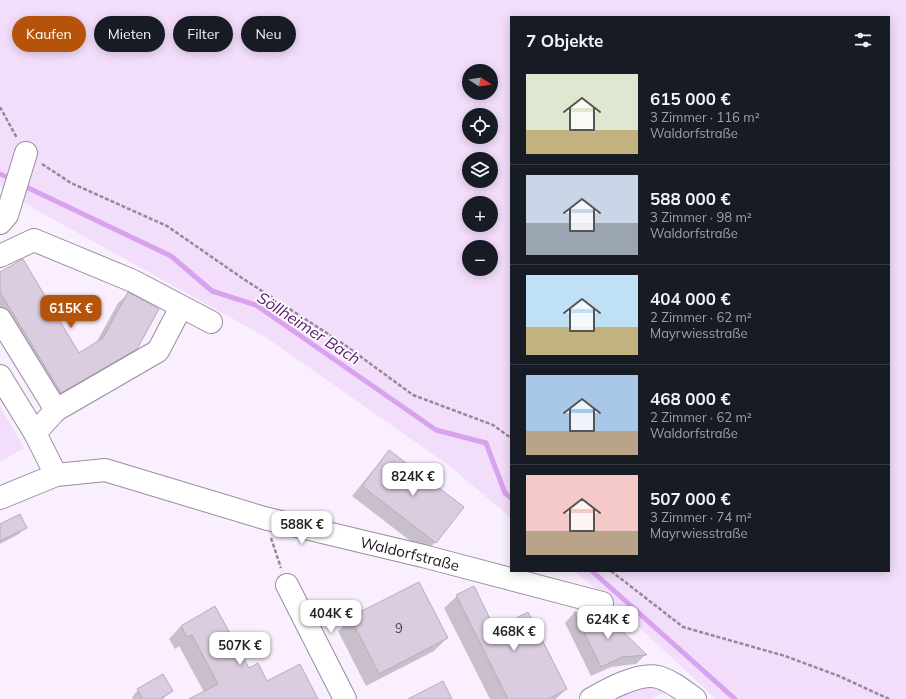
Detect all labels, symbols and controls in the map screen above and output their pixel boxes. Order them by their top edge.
chip: Kaufen [12,16,86,52]
chip: Mieten [94,16,165,52]
chip: Filter [173,16,233,52]
chip: Neu [241,16,296,52]
icon: filters [852,29,874,51]
text: 7 Objekte [526,30,603,51]
north arrow [462,64,498,100]
map controls [462,64,498,276]
text: 615 000 € [650,88,731,109]
icon: home [558,90,606,138]
button: locate [462,108,498,144]
text: 3 Zimmer · 116 m² [650,109,760,125]
text: Waldorfstraße [650,125,738,141]
button: layers [462,152,498,188]
text: 588 000 € [650,188,731,209]
icon: home [558,191,606,239]
button: + [462,196,498,232]
text: 3 Zimmer · 98 m² [650,209,752,225]
text: Waldorfstraße [650,225,738,241]
button: − [462,240,498,276]
water label: Söllheimer Bach [254,287,364,369]
text: 404 000 € [650,288,731,309]
icon: home [558,291,606,339]
pin: 615K € [38,295,104,329]
text: 615K € [49,300,93,316]
text: 2 Zimmer · 62 m² [650,309,752,325]
text: Mayrwiesstraße [650,325,748,341]
text: 468 000 € [650,388,731,409]
icon: home [558,391,606,439]
text: 2 Zimmer · 62 m² [650,409,752,425]
text: Waldorfstraße [650,425,738,441]
pin: 824K € [380,463,446,497]
text: 824K € [391,468,435,484]
text: 507 000 € [650,488,731,509]
icon: home [558,491,606,539]
text: 3 Zimmer · 74 m² [650,509,752,525]
pin: 588K € [269,511,335,545]
text: 588K € [280,516,324,532]
text: Mayrwiesstraße [650,525,748,541]
street label: Waldorfstraße [358,532,462,575]
pin: 404K € [298,600,364,634]
text: 404K € [309,605,353,621]
pin: 624K € [575,606,641,640]
text: 624K € [586,611,630,627]
pin: 468K € [481,618,547,652]
house number: 9 [395,620,403,636]
text: 468K € [492,623,536,639]
pin: 507K € [207,632,273,666]
text: 507K € [218,637,262,653]

